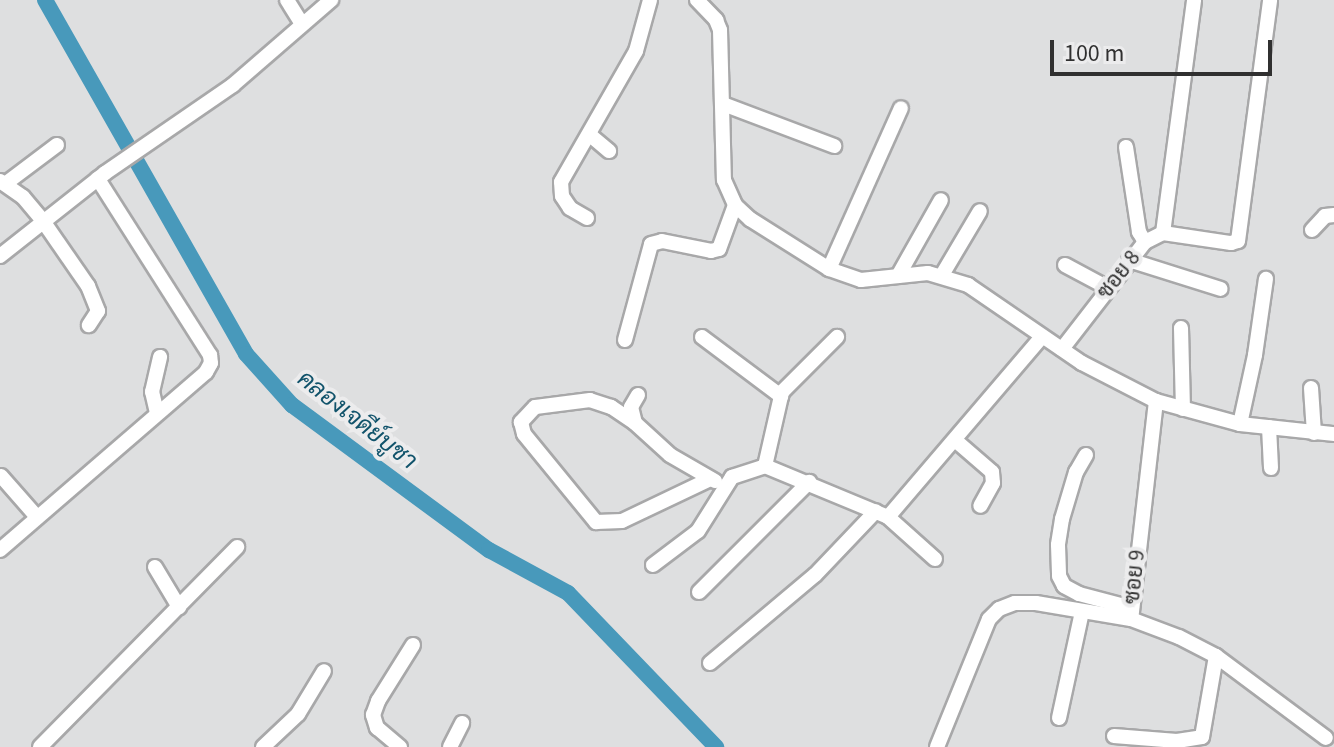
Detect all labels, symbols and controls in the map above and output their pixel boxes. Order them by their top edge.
scale bar [1054,24,1276,74]
text: 100 m [1064,36,1124,71]
street label: ซอย 8 [1092,245,1146,305]
water label: คลองเจดีย์บูชา [291,364,423,476]
street label: ซอย 9 [1119,549,1151,605]

